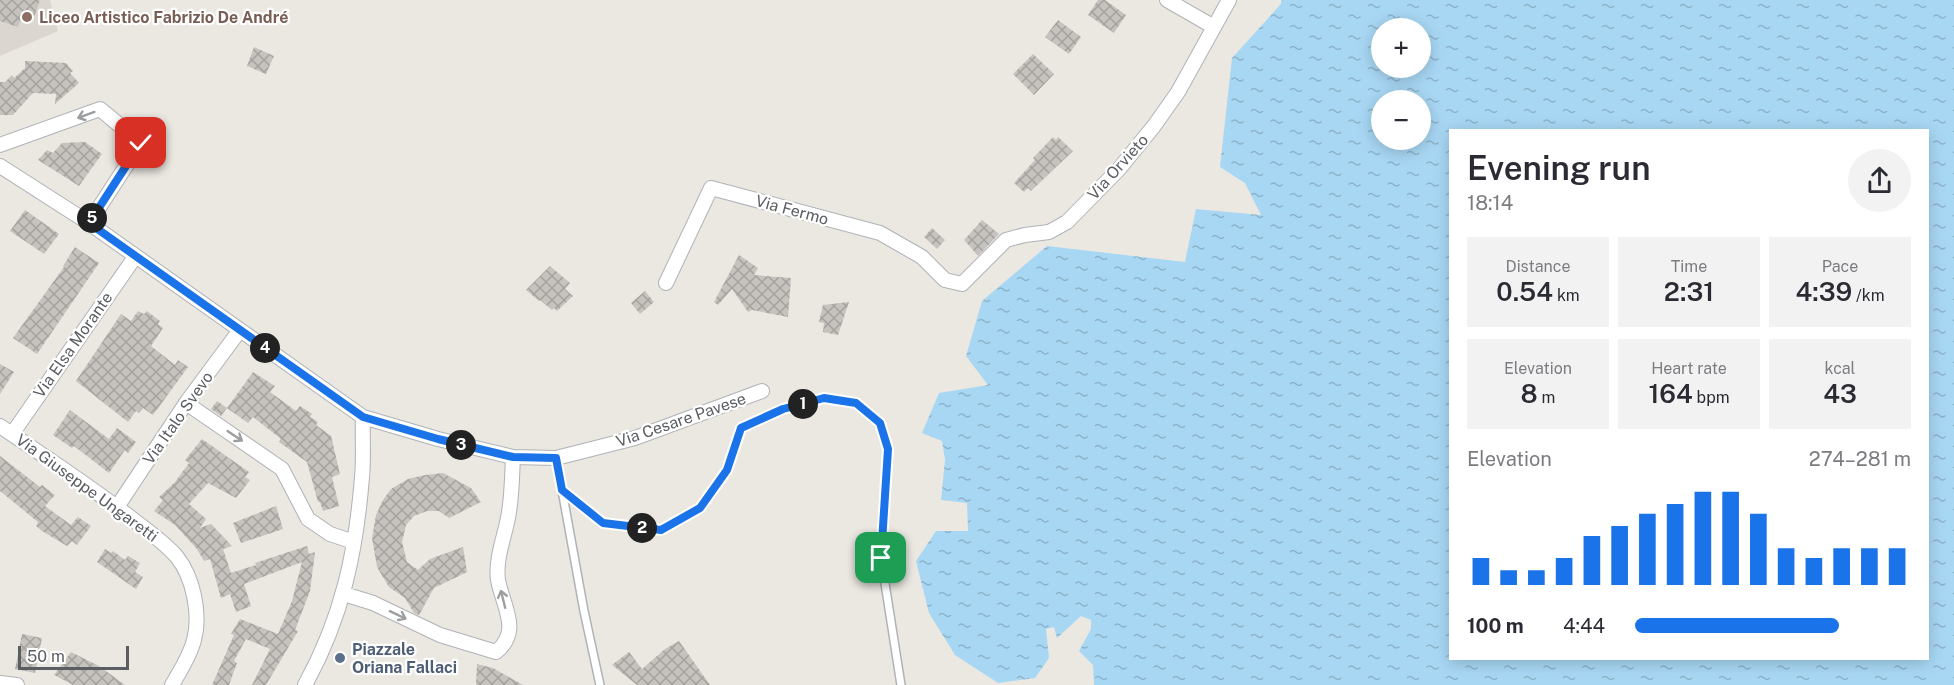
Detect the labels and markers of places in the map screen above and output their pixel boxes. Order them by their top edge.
place label: Liceo Artistico Fabrizio De André [39,8,288,27]
marker: Liceo Artistico Fabrizio De André [20,10,34,24]
pin [115,117,166,168]
pin: 5 [77,203,107,233]
pin: 4 [250,333,280,363]
pin: 1 [788,389,818,419]
pin: 3 [446,430,476,460]
pin: 2 [627,513,657,543]
pin [855,532,906,583]
place label: Piazzale Oriana Fallaci [352,640,457,677]
marker: Piazzale Oriana Fallaci [333,651,347,665]

